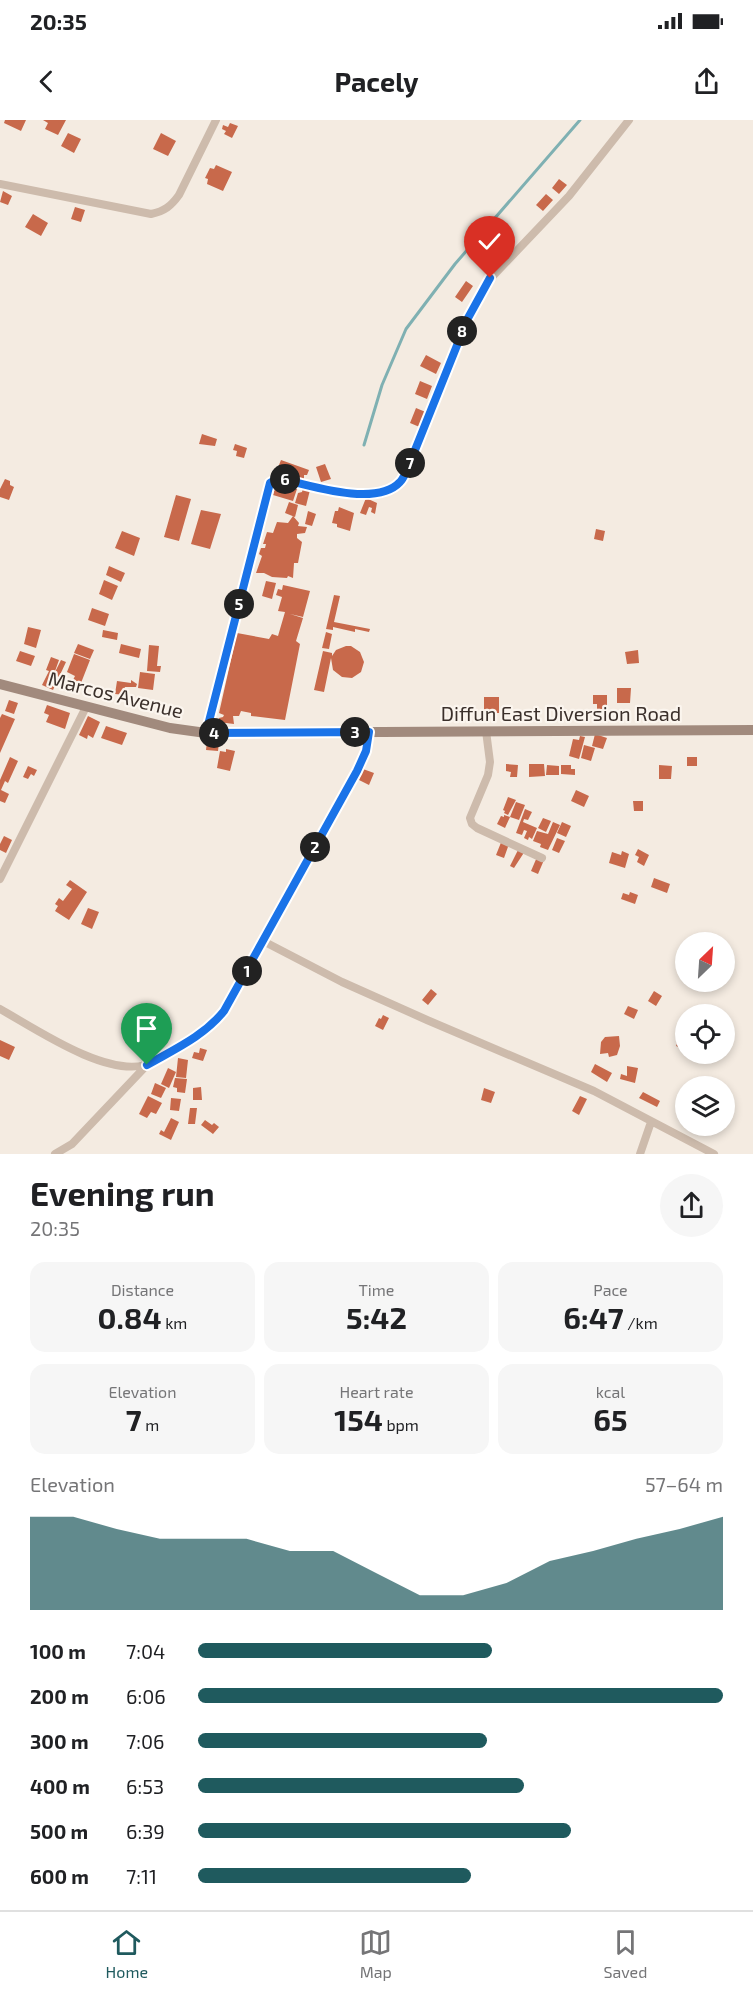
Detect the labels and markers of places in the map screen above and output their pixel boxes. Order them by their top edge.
pin [464,216,515,278]
pin: 8 [447,316,477,346]
pin: 7 [395,448,425,478]
pin: 6 [270,464,300,494]
pin: 5 [224,589,254,619]
pin: 3 [340,717,370,747]
pin: 4 [199,718,229,748]
pin: 2 [300,832,330,862]
pin: 1 [232,956,262,986]
pin [121,1003,172,1065]

